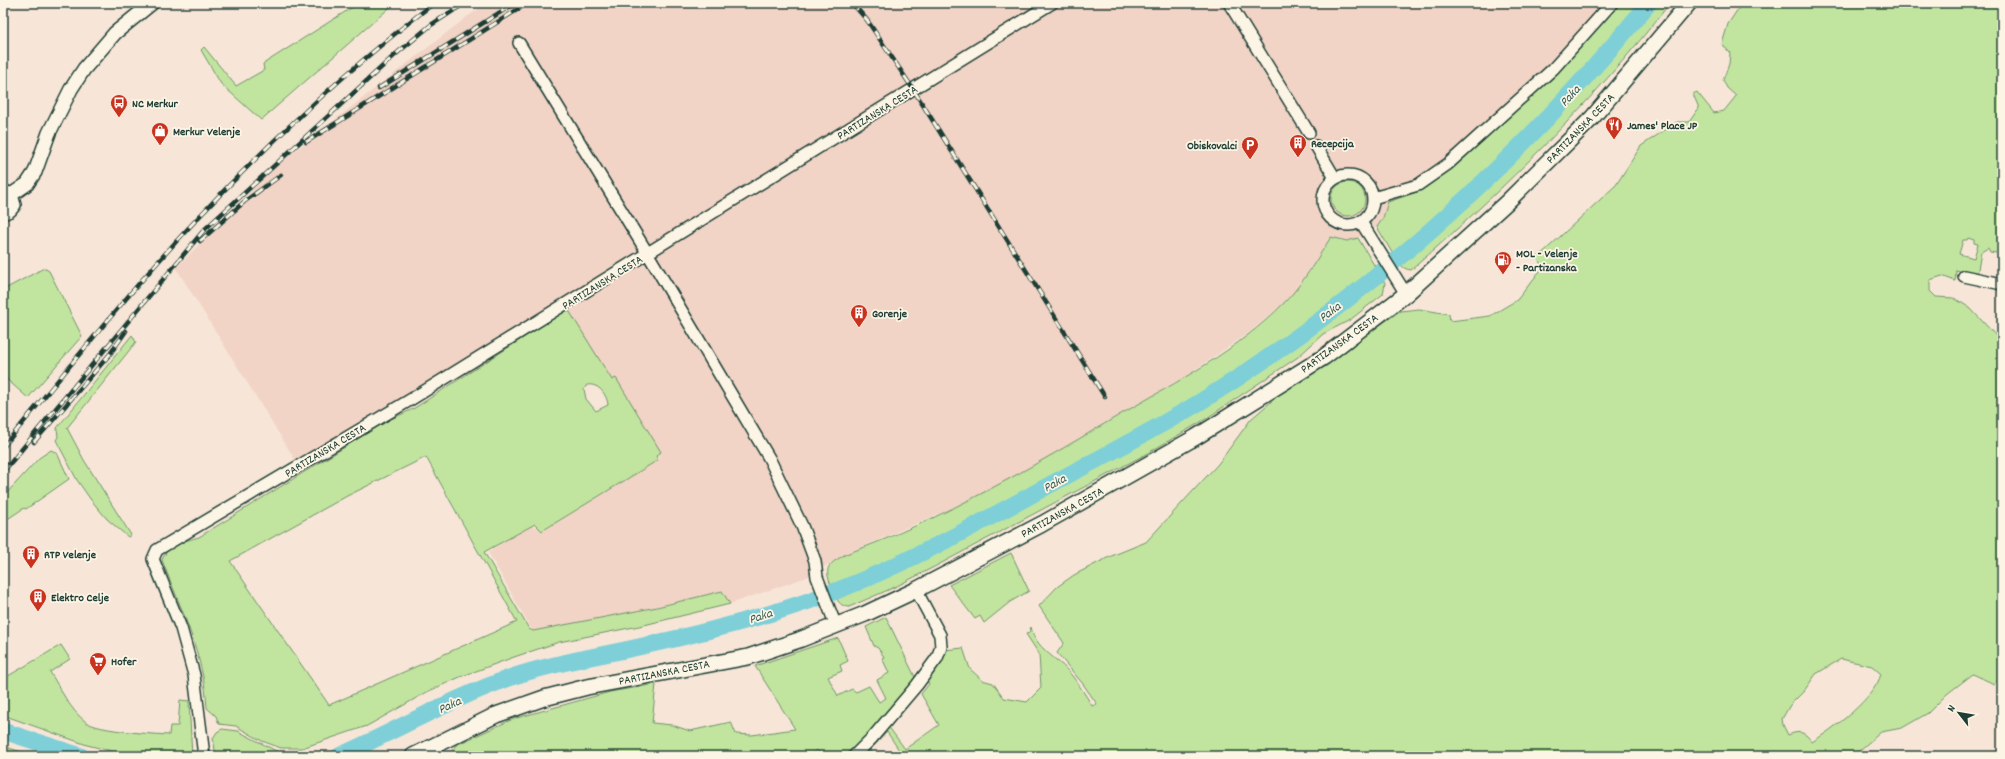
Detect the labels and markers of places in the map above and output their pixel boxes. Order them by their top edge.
bus stop icon: NC Merkur [109,93,129,118]
place label: NC Merkur [132,96,178,113]
restaurant icon: James' Place JP [1604,115,1624,140]
place label: James' Place JP [1627,118,1698,135]
shop icon: Merkur Velenje [150,121,170,146]
place label: Merkur Velenje [173,124,241,141]
building icon: Recepcija [1288,133,1308,158]
parking icon: Obiskovalci [1240,135,1260,160]
place label: Recepcija [1311,136,1355,153]
place label: Obiskovalci [1187,138,1238,155]
place label: MOL - Velenje - Partizanska [1516,246,1578,277]
fuel station icon: MOL - Velenje - Partizanska [1493,250,1513,275]
building icon: Gorenje [849,303,869,328]
place label: Gorenje [872,306,908,323]
building icon: RTP Velenje [21,544,41,569]
place label: RTP Velenje [44,547,97,564]
building icon: Elektro Celje [28,587,48,612]
place label: Elektro Celje [51,590,110,607]
supermarket icon: Hofer [88,651,108,676]
place label: Hofer [111,654,137,671]

